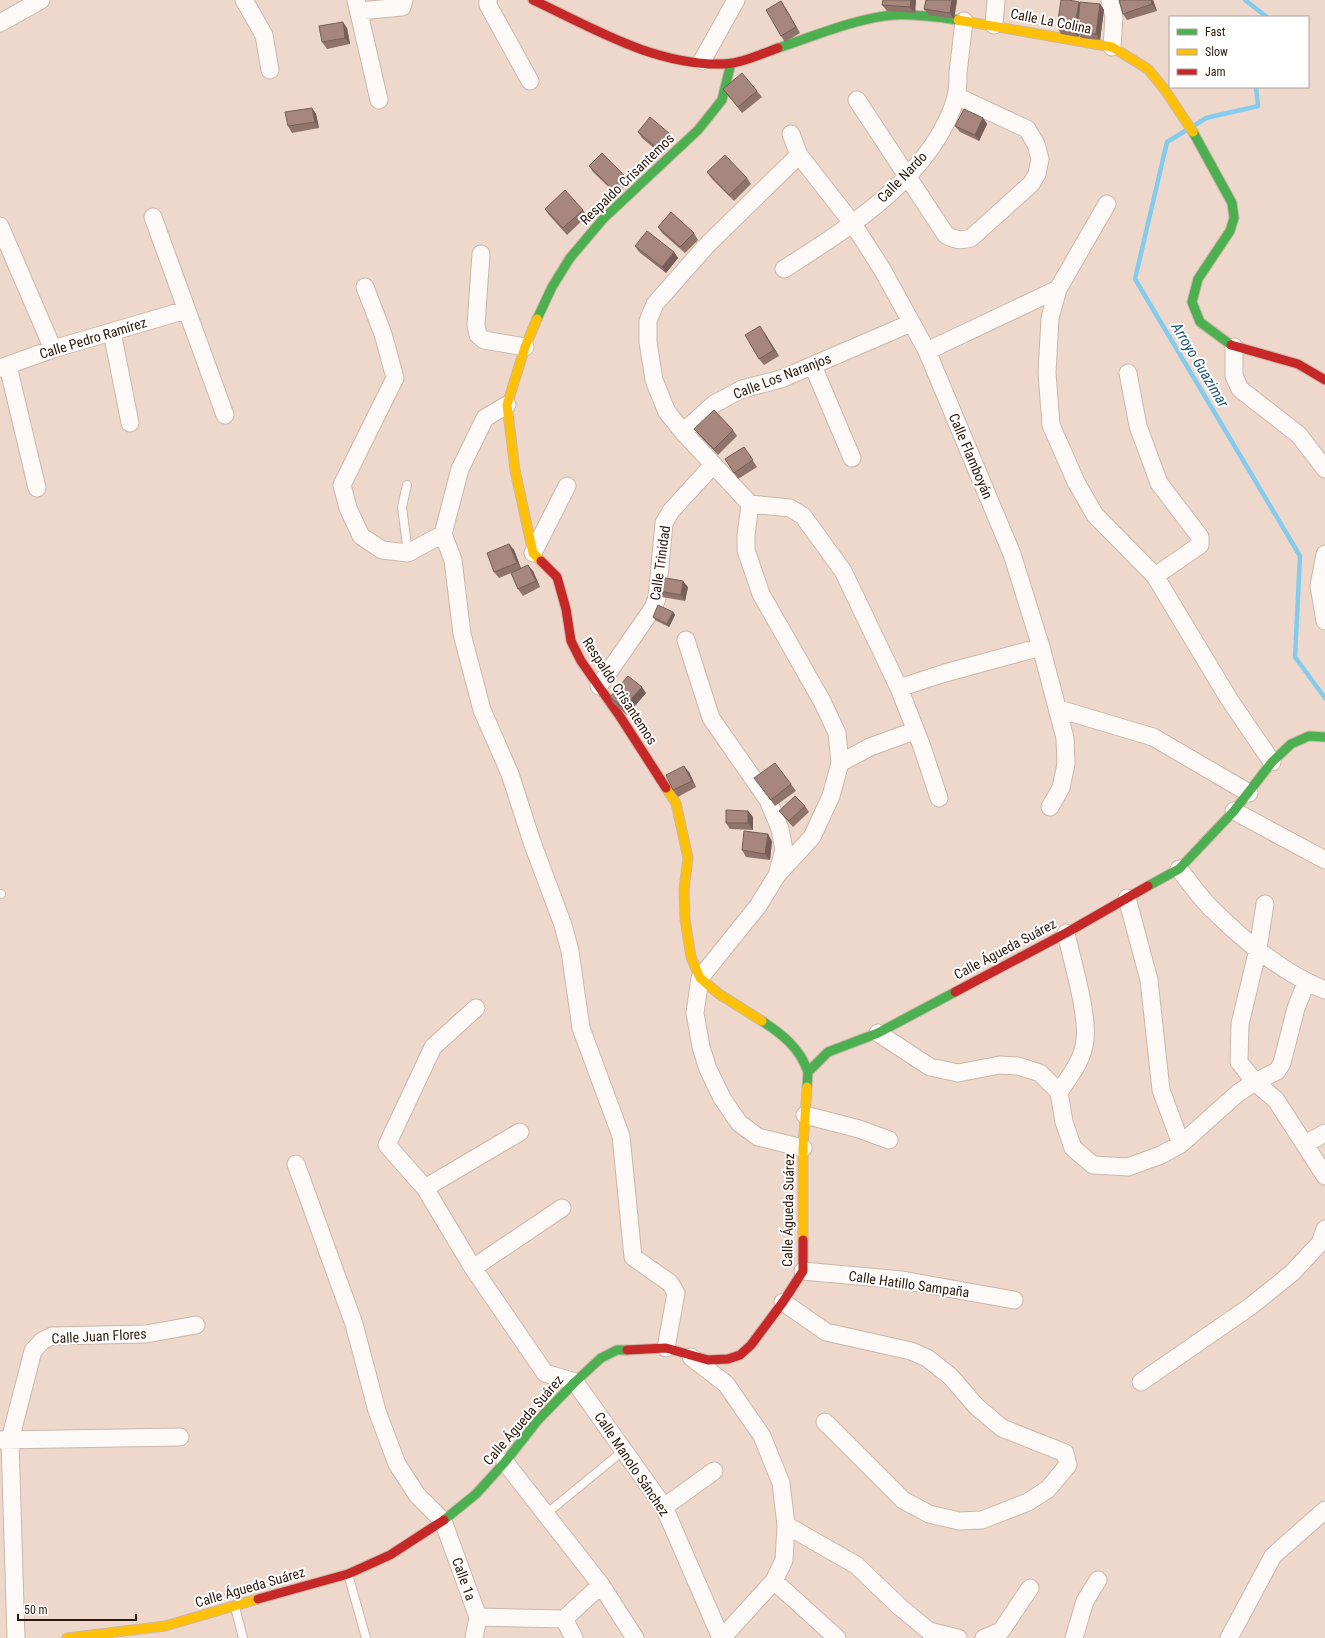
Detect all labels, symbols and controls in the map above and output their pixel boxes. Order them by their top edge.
street label: Calle La Colina [1009,5,1093,37]
legend [1169,16,1309,88]
text: Fast [1205,25,1226,39]
text: Slow [1205,45,1228,59]
text: Jam [1205,65,1226,79]
street label: Respaldo Crisantemos [577,130,677,228]
street label: Calle Nardo [874,148,930,206]
street label: Calle Pedro Ramírez [37,314,149,362]
water label: Arroyo Guazimar [1167,319,1233,411]
street label: Calle Los Naranjos [731,350,833,402]
street label: Calle Flamboyán [946,411,996,501]
street label: Calle Trinidad [647,525,673,601]
street label: Respaldo Crisantemos [579,635,661,747]
street label: Calle Águeda Suárez [951,914,1059,983]
street label: Calle Águeda Suárez [778,1153,797,1267]
street label: Calle Hatillo Sampaña [848,1268,970,1300]
street label: Calle Juan Flores [51,1326,147,1346]
street label: Calle Águeda Suárez [479,1371,566,1468]
street label: Calle Manolo Sánchez [591,1409,673,1519]
street label: Calle 1a [449,1555,479,1603]
street label: Calle Águeda Suárez [193,1563,307,1610]
scale bar [18,1596,136,1622]
text: 50 m [24,1603,48,1617]

